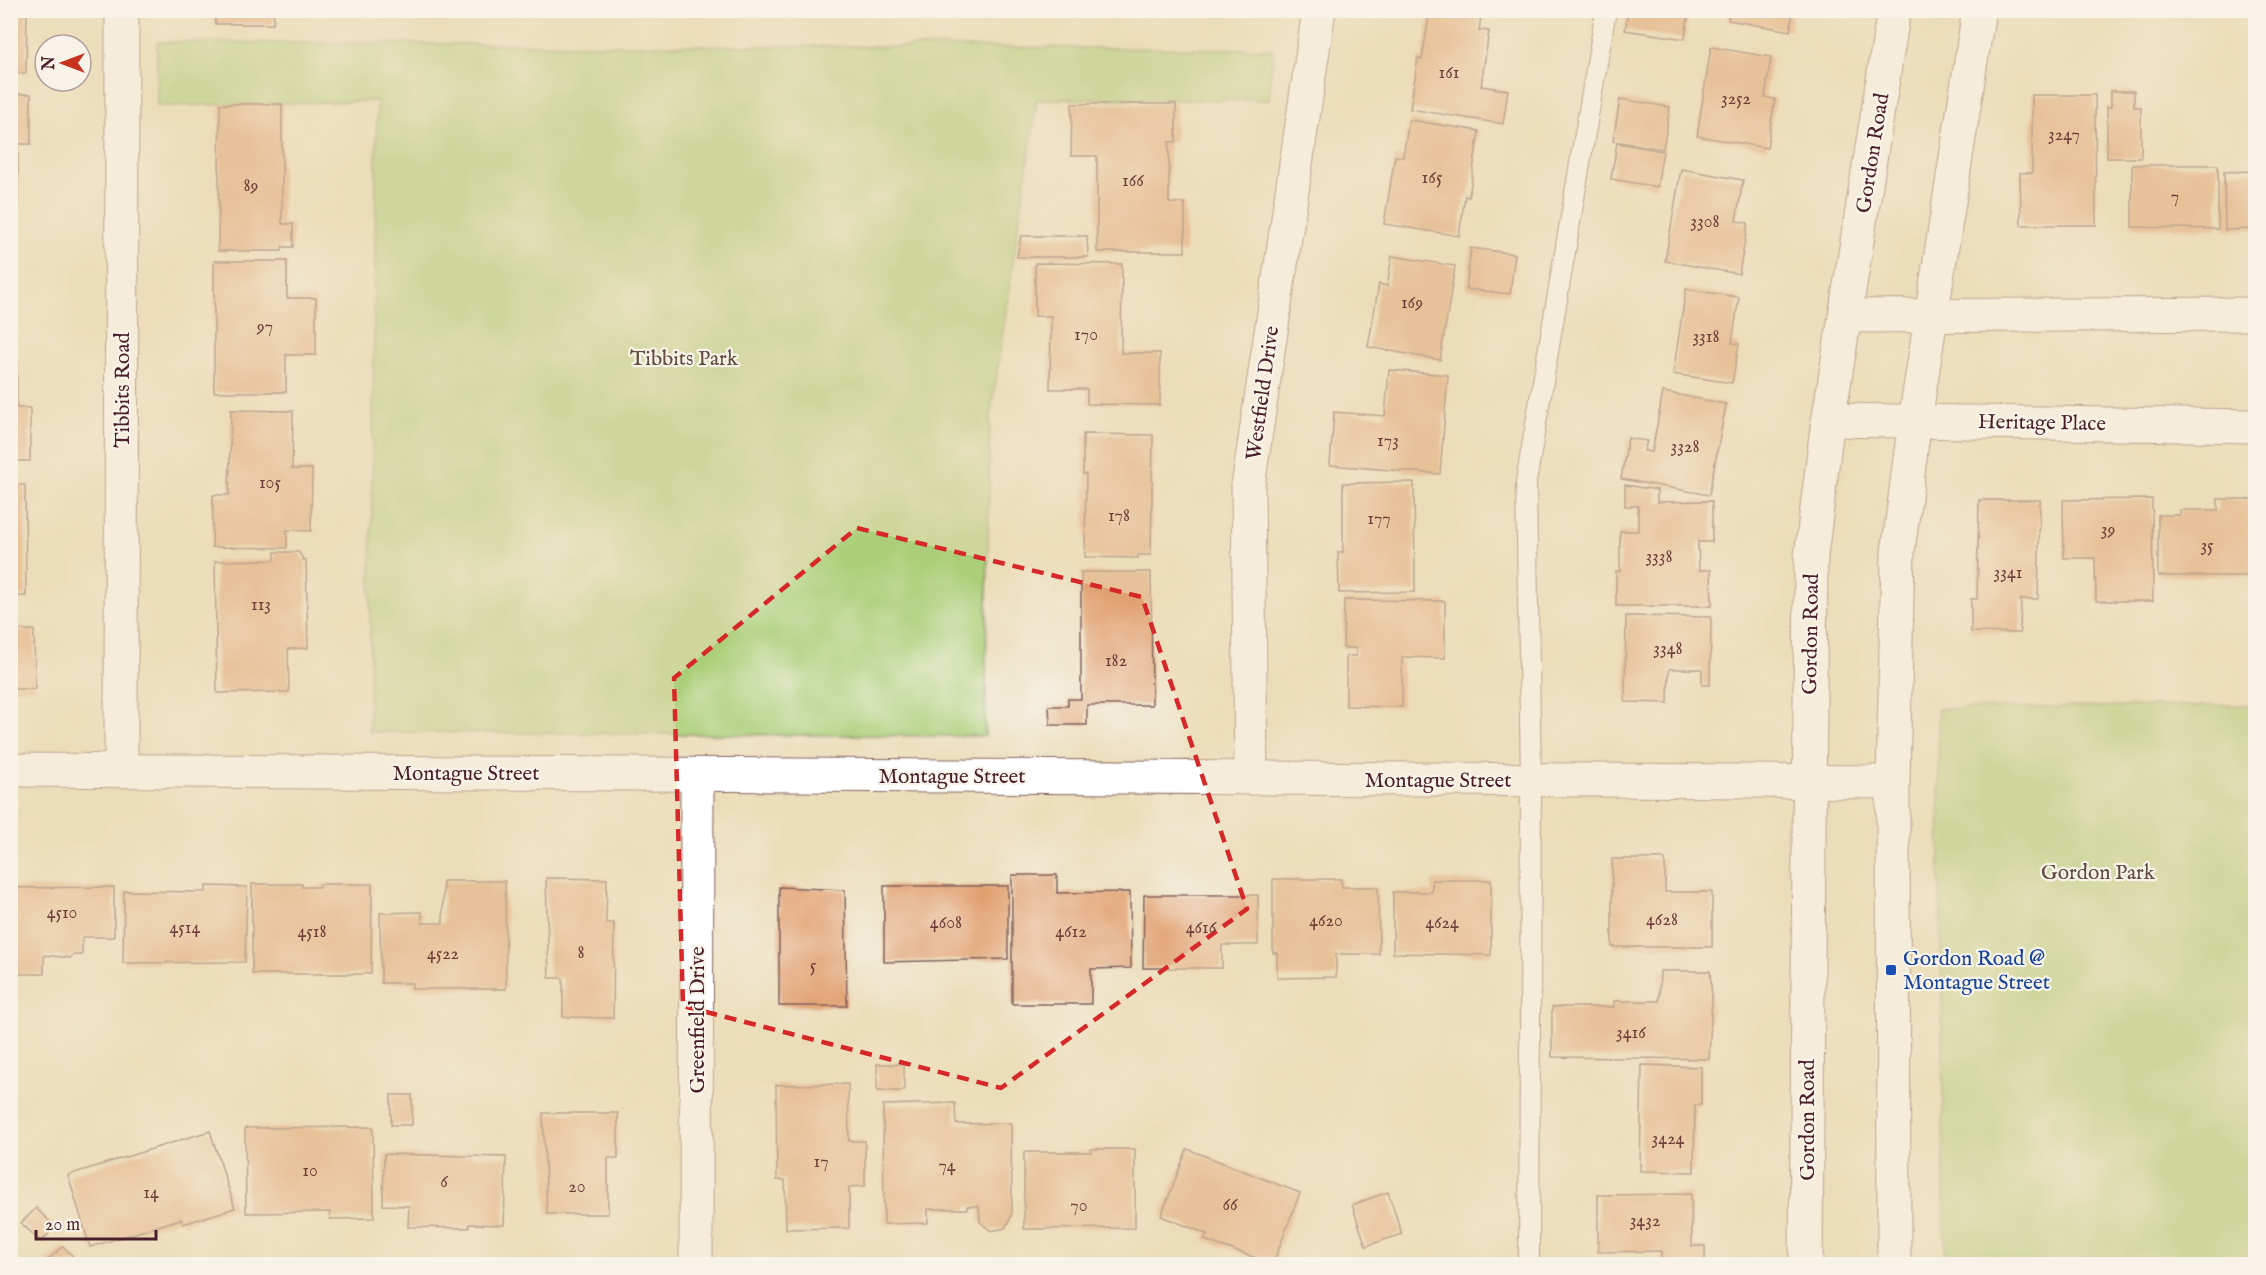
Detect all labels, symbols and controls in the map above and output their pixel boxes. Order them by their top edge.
north arrow [33,33,93,93]
text: N [40,56,60,71]
house number: 161 [1439,62,1459,85]
house number: 3252 [1721,88,1751,111]
street label: Gordon Road [1851,90,1896,215]
house number: 3247 [2048,124,2080,147]
house number: 165 [1422,167,1443,190]
house number: 166 [1122,170,1144,193]
house number: 89 [244,175,258,198]
house number: 7 [2171,186,2179,209]
house number: 3308 [1690,211,1720,234]
house number: 169 [1401,292,1423,315]
house number: 97 [256,316,273,339]
house number: 170 [1074,324,1098,347]
street label: Westfield Drive [1241,324,1286,462]
house number: 3318 [1692,326,1720,349]
street label: Tibbits Road [110,332,137,448]
park label: Tibbits Park [630,346,739,373]
street label: Heritage Place [1978,409,2107,438]
house number: 173 [1377,430,1399,453]
house number: 3328 [1671,436,1699,459]
house number: 105 [259,472,281,495]
house number: 178 [1108,505,1130,528]
house number: 177 [1367,508,1391,531]
house number: 39 [2101,519,2115,542]
house number: 35 [2200,535,2214,558]
house number: 3338 [1645,546,1673,569]
house number: 3341 [1994,562,2022,585]
street label: Gordon Road [1797,572,1826,695]
house number: 113 [251,594,271,617]
house number: 3348 [1653,638,1683,661]
house number: 182 [1105,650,1127,673]
street label: Montague Street [393,761,539,788]
street label: Montague Street [879,764,1025,791]
street label: Montague Street [1365,768,1511,795]
park label: Gordon Park [2041,860,2156,887]
house number: 4510 [47,902,77,925]
house number: 4628 [1646,909,1678,932]
house number: 4620 [1309,910,1343,933]
house number: 4608 [930,912,962,935]
house number: 4624 [1425,912,1459,935]
house number: 4514 [170,917,201,940]
house number: 4616 [1186,917,1217,940]
house number: 4518 [297,921,327,944]
house number: 4612 [1055,921,1087,944]
house number: 8 [577,942,585,965]
house number: 4522 [427,943,459,966]
street label: Greenfield Drive [685,946,712,1094]
place label: Gordon Road @ Montague Street [1903,946,2050,997]
house number: 5 [810,955,817,978]
marker: Gordon Road @ Montague Street [1884,963,1898,977]
house number: 3416 [1616,1022,1646,1045]
street label: Gordon Road [1795,1059,1822,1181]
house number: 3424 [1652,1128,1685,1151]
house number: 17 [813,1151,829,1174]
house number: 74 [938,1155,956,1178]
house number: 10 [302,1160,318,1183]
house number: 6 [440,1171,448,1194]
house number: 20 [568,1176,586,1199]
house number: 14 [143,1182,159,1205]
house number: 66 [1222,1194,1238,1217]
house number: 70 [1070,1195,1088,1218]
scale bar [36,1203,156,1241]
house number: 3432 [1630,1210,1660,1233]
text: 20 m [45,1214,80,1237]

